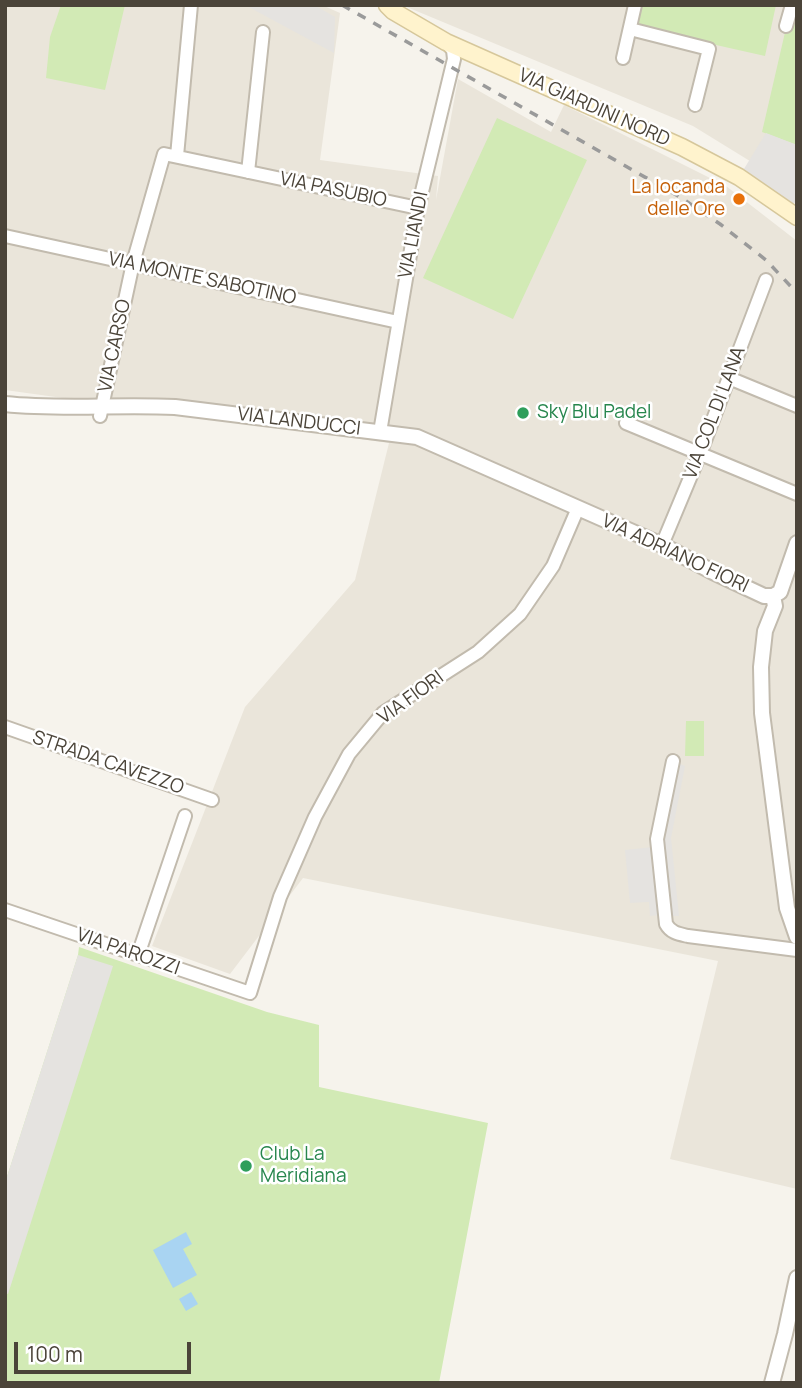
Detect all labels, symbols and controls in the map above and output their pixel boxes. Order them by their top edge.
street label: VIA GIARDINI NORD [515,64,673,152]
street label: VIA PASUBIO [277,168,389,212]
place label: La locanda delle Ore [631,177,725,221]
street label: VIA LIANDI [394,190,434,280]
marker: La locanda delle Ore [731,191,747,207]
street label: VIA MONTE SABOTINO [106,248,298,310]
street label: VIA CARSO [94,297,136,395]
street label: VIA COL DI LANA [679,343,751,483]
place label: Sky Blu Padel [537,402,652,424]
street label: VIA LANDUCCI [236,403,362,441]
marker: Sky Blu Padel [515,405,531,421]
street label: VIA ADRIANO FIORI [598,510,752,598]
street label: VIA FIORI [374,666,448,730]
street label: STRADA CAVEZZO [29,726,187,800]
street label: VIA PAROZZI [73,924,183,980]
place label: Club La Meridiana [260,1144,346,1188]
marker: Club La Meridiana [238,1158,254,1174]
scale bar [18,1328,194,1372]
text: 100 m [27,1340,83,1368]

